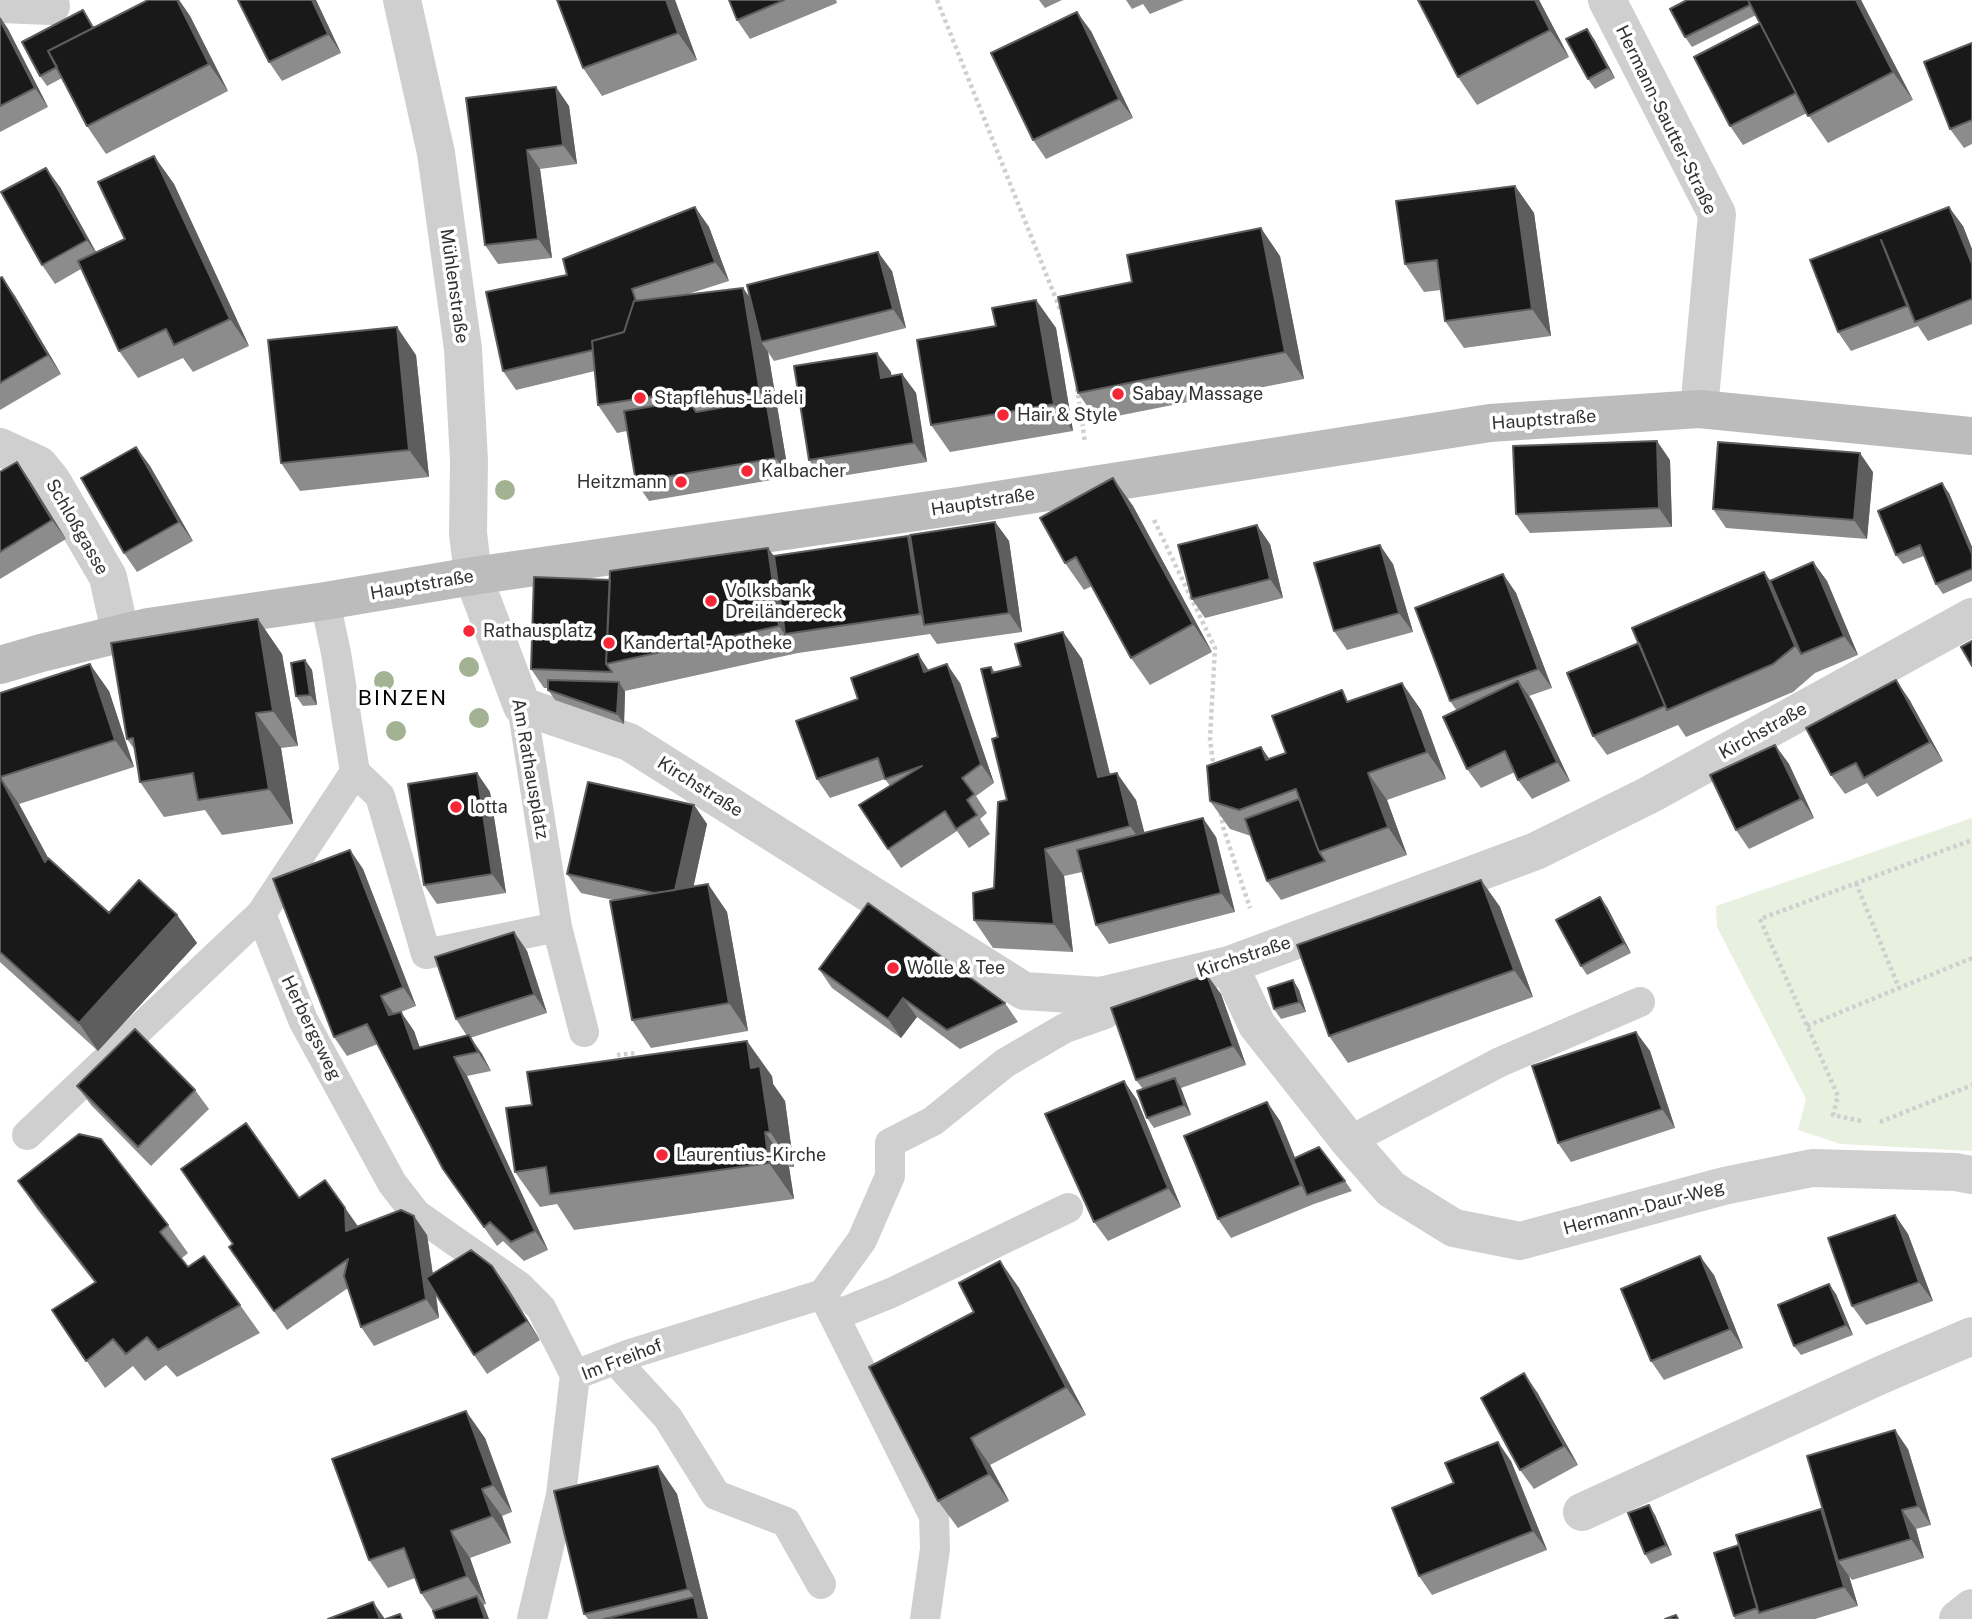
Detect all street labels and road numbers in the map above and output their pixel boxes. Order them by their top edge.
street label: Hermann-Sautter-Straße [1611,22,1721,218]
street label: Mühlenstraße [435,227,473,345]
street label: Hauptstraße [1491,406,1597,434]
street label: Schloßgasse [41,475,113,579]
street label: Hauptstraße [930,483,1036,521]
street label: Hauptstraße [368,565,476,605]
street label: Am Rathausplatz [507,697,553,841]
street label: Kirchstraße [1715,698,1811,764]
street label: Kirchstraße [653,752,747,822]
street label: Kirchstraße [1195,932,1293,982]
street label: Herbergsweg [276,972,346,1084]
street label: Hermann-Daur-Weg [1561,1176,1727,1240]
street label: Im Freihof [579,1335,665,1385]

